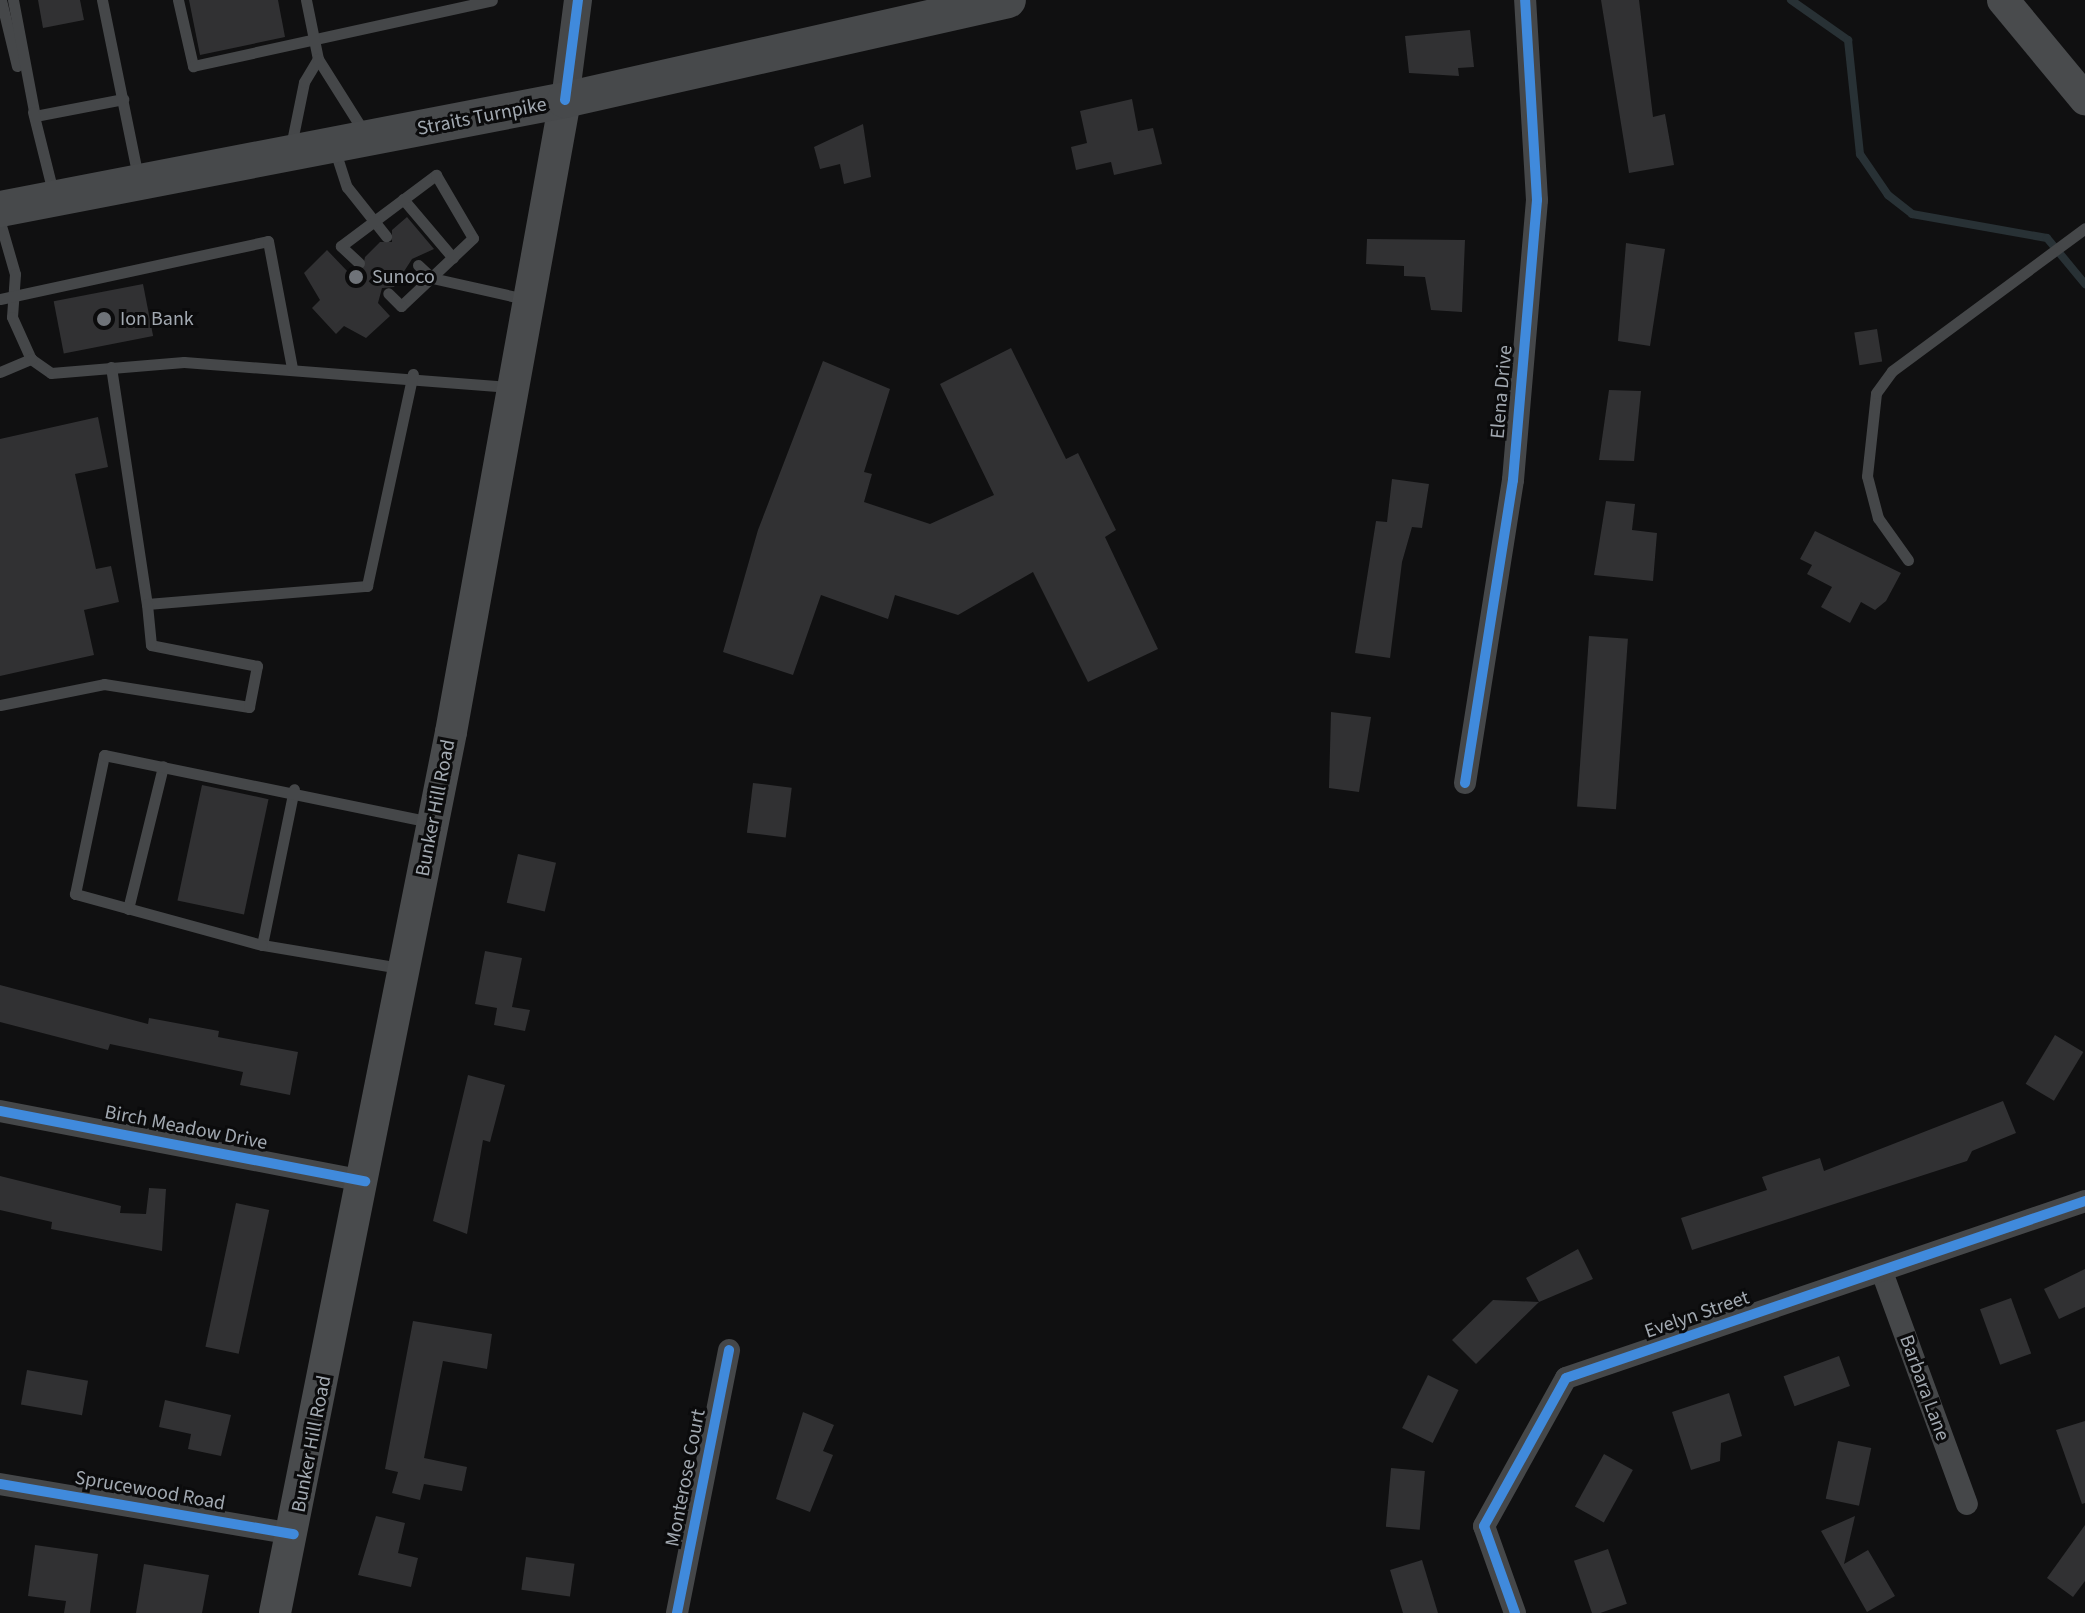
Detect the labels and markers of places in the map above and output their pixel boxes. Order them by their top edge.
place label: Sunoco [372,265,435,289]
marker: Sunoco [347,268,365,286]
place label: Ion Bank [120,307,194,331]
marker: Ion Bank [95,310,113,328]

